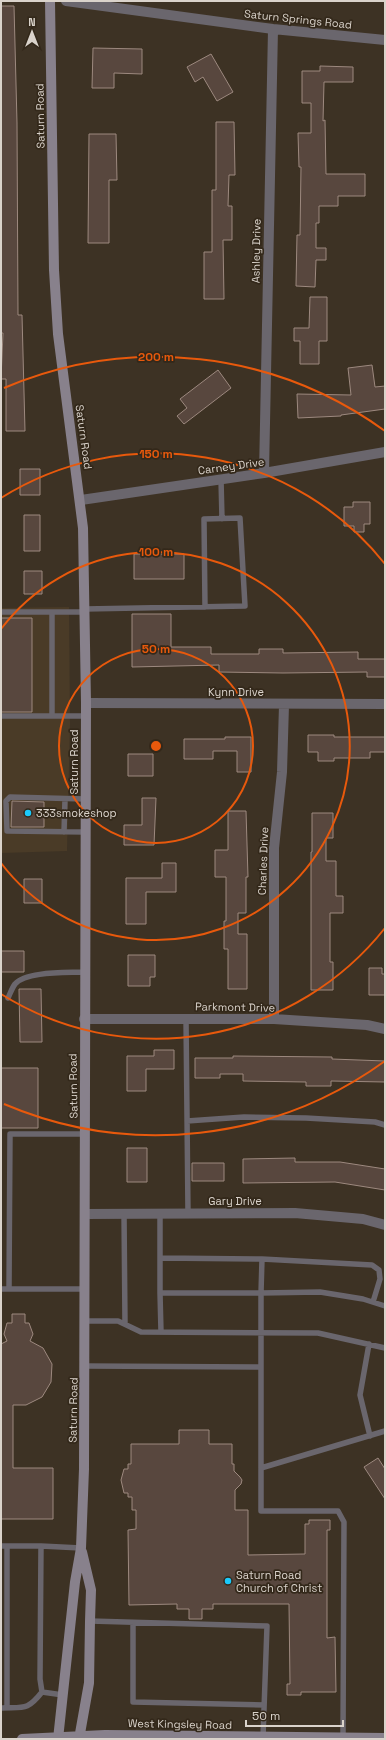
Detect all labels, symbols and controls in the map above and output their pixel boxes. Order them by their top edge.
street label: Saturn Springs Road [243,6,353,32]
north arrow [12,12,52,52]
text: N [28,15,36,29]
street label: Saturn Road [32,83,48,149]
street label: Ashley Drive [248,219,264,283]
text: 200 m [138,349,174,365]
street label: Saturn Road [73,404,95,470]
text: 150 m [139,446,173,462]
street label: Carney Drive [197,454,265,478]
text: 100 m [139,544,173,560]
text: 50 m [142,641,170,657]
street label: Kynn Drive [208,685,264,699]
street label: Saturn Road [67,729,81,795]
centre of rings [149,739,163,753]
place label: 333smokeshop [36,806,117,820]
marker: 333smokeshop [23,808,33,818]
street label: Charles Drive [255,827,271,895]
street label: Parkmont Drive [195,999,275,1015]
street label: Saturn Road [65,1053,81,1119]
street label: Gary Drive [208,1194,262,1208]
street label: Saturn Road [65,1377,81,1443]
place label: Saturn Road Church of Christ [236,1568,322,1595]
marker: Saturn Road Church of Christ [223,1576,233,1586]
scale bar [246,1702,343,1728]
text: 50 m [252,1708,280,1724]
street label: West Kingsley Road [128,1716,232,1732]

